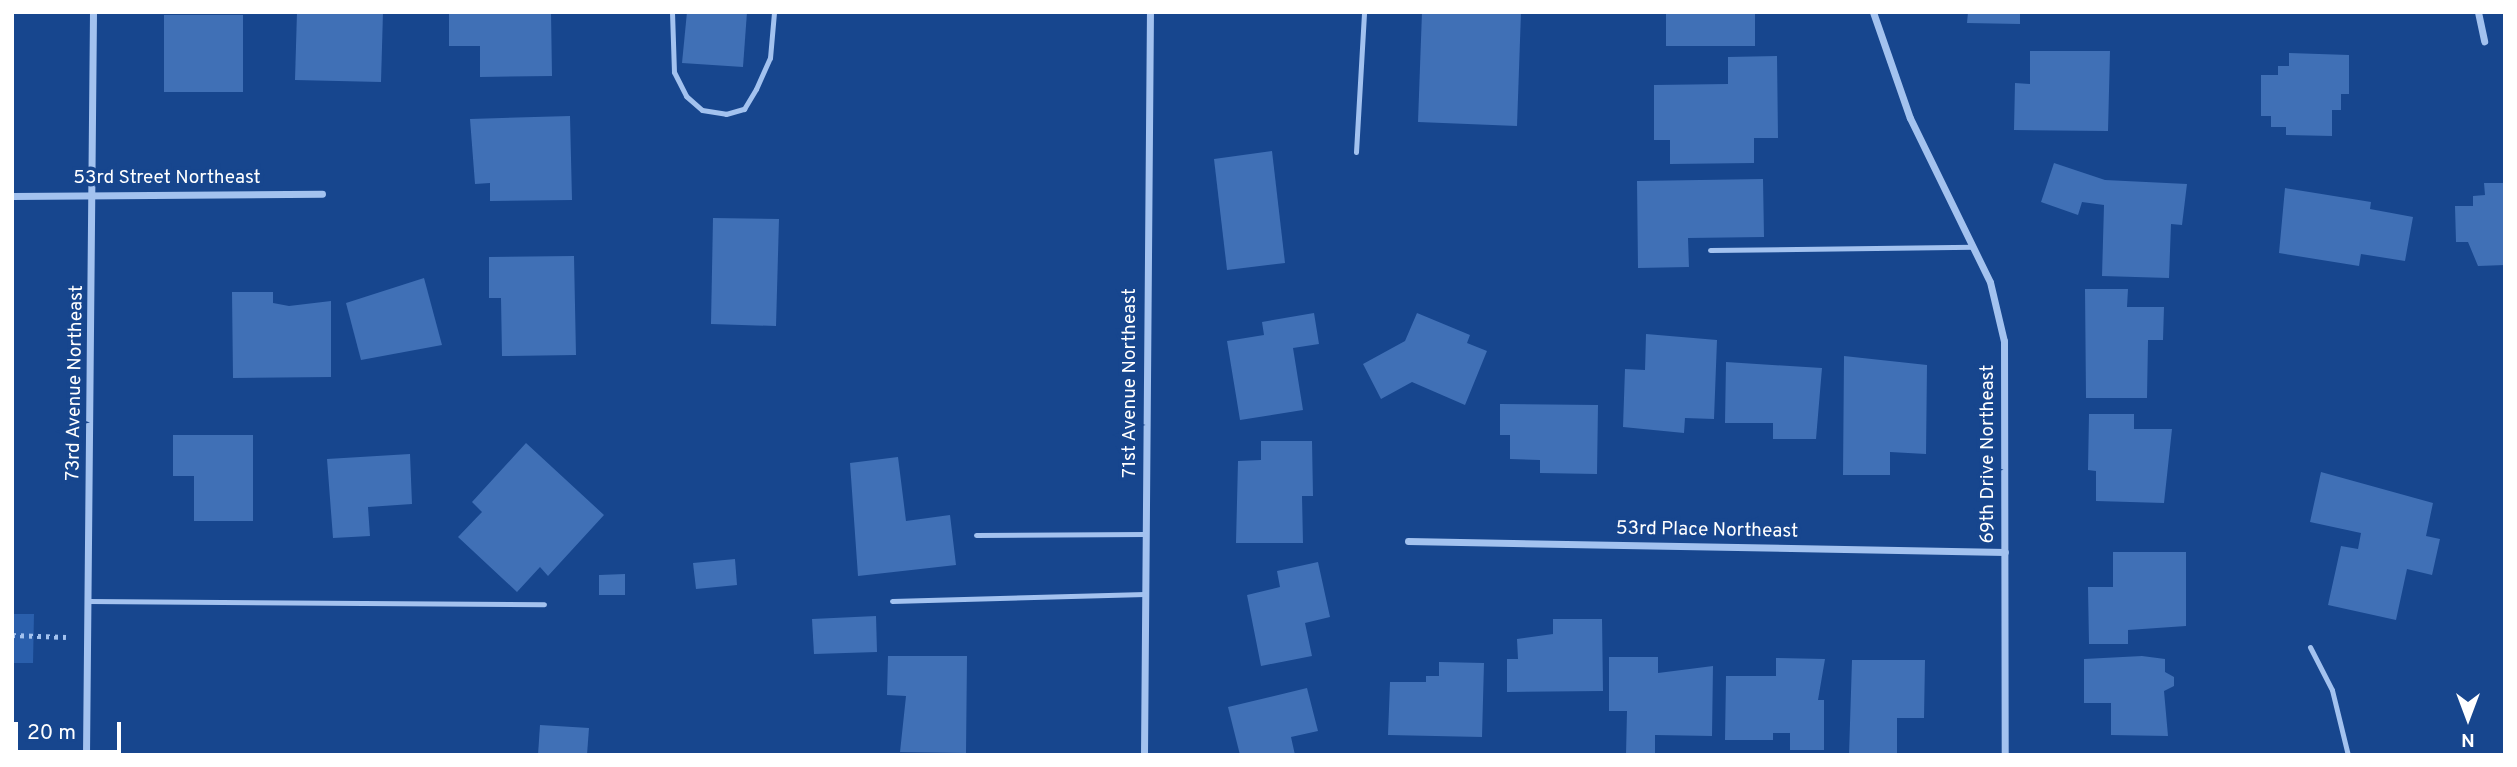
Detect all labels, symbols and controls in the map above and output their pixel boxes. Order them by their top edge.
street label: 53rd Street Northeast [73,168,261,190]
street label: 73rd Avenue Northeast [63,285,89,481]
street label: 71st Avenue Northeast [1120,288,1142,478]
street label: 69th Drive Northeast [1978,365,2000,543]
street label: 53rd Place Northeast [1616,518,1798,544]
north arrow [2433,683,2503,753]
scale bar [18,708,124,752]
text: 20 m [27,720,76,747]
text: N [2461,727,2475,751]

